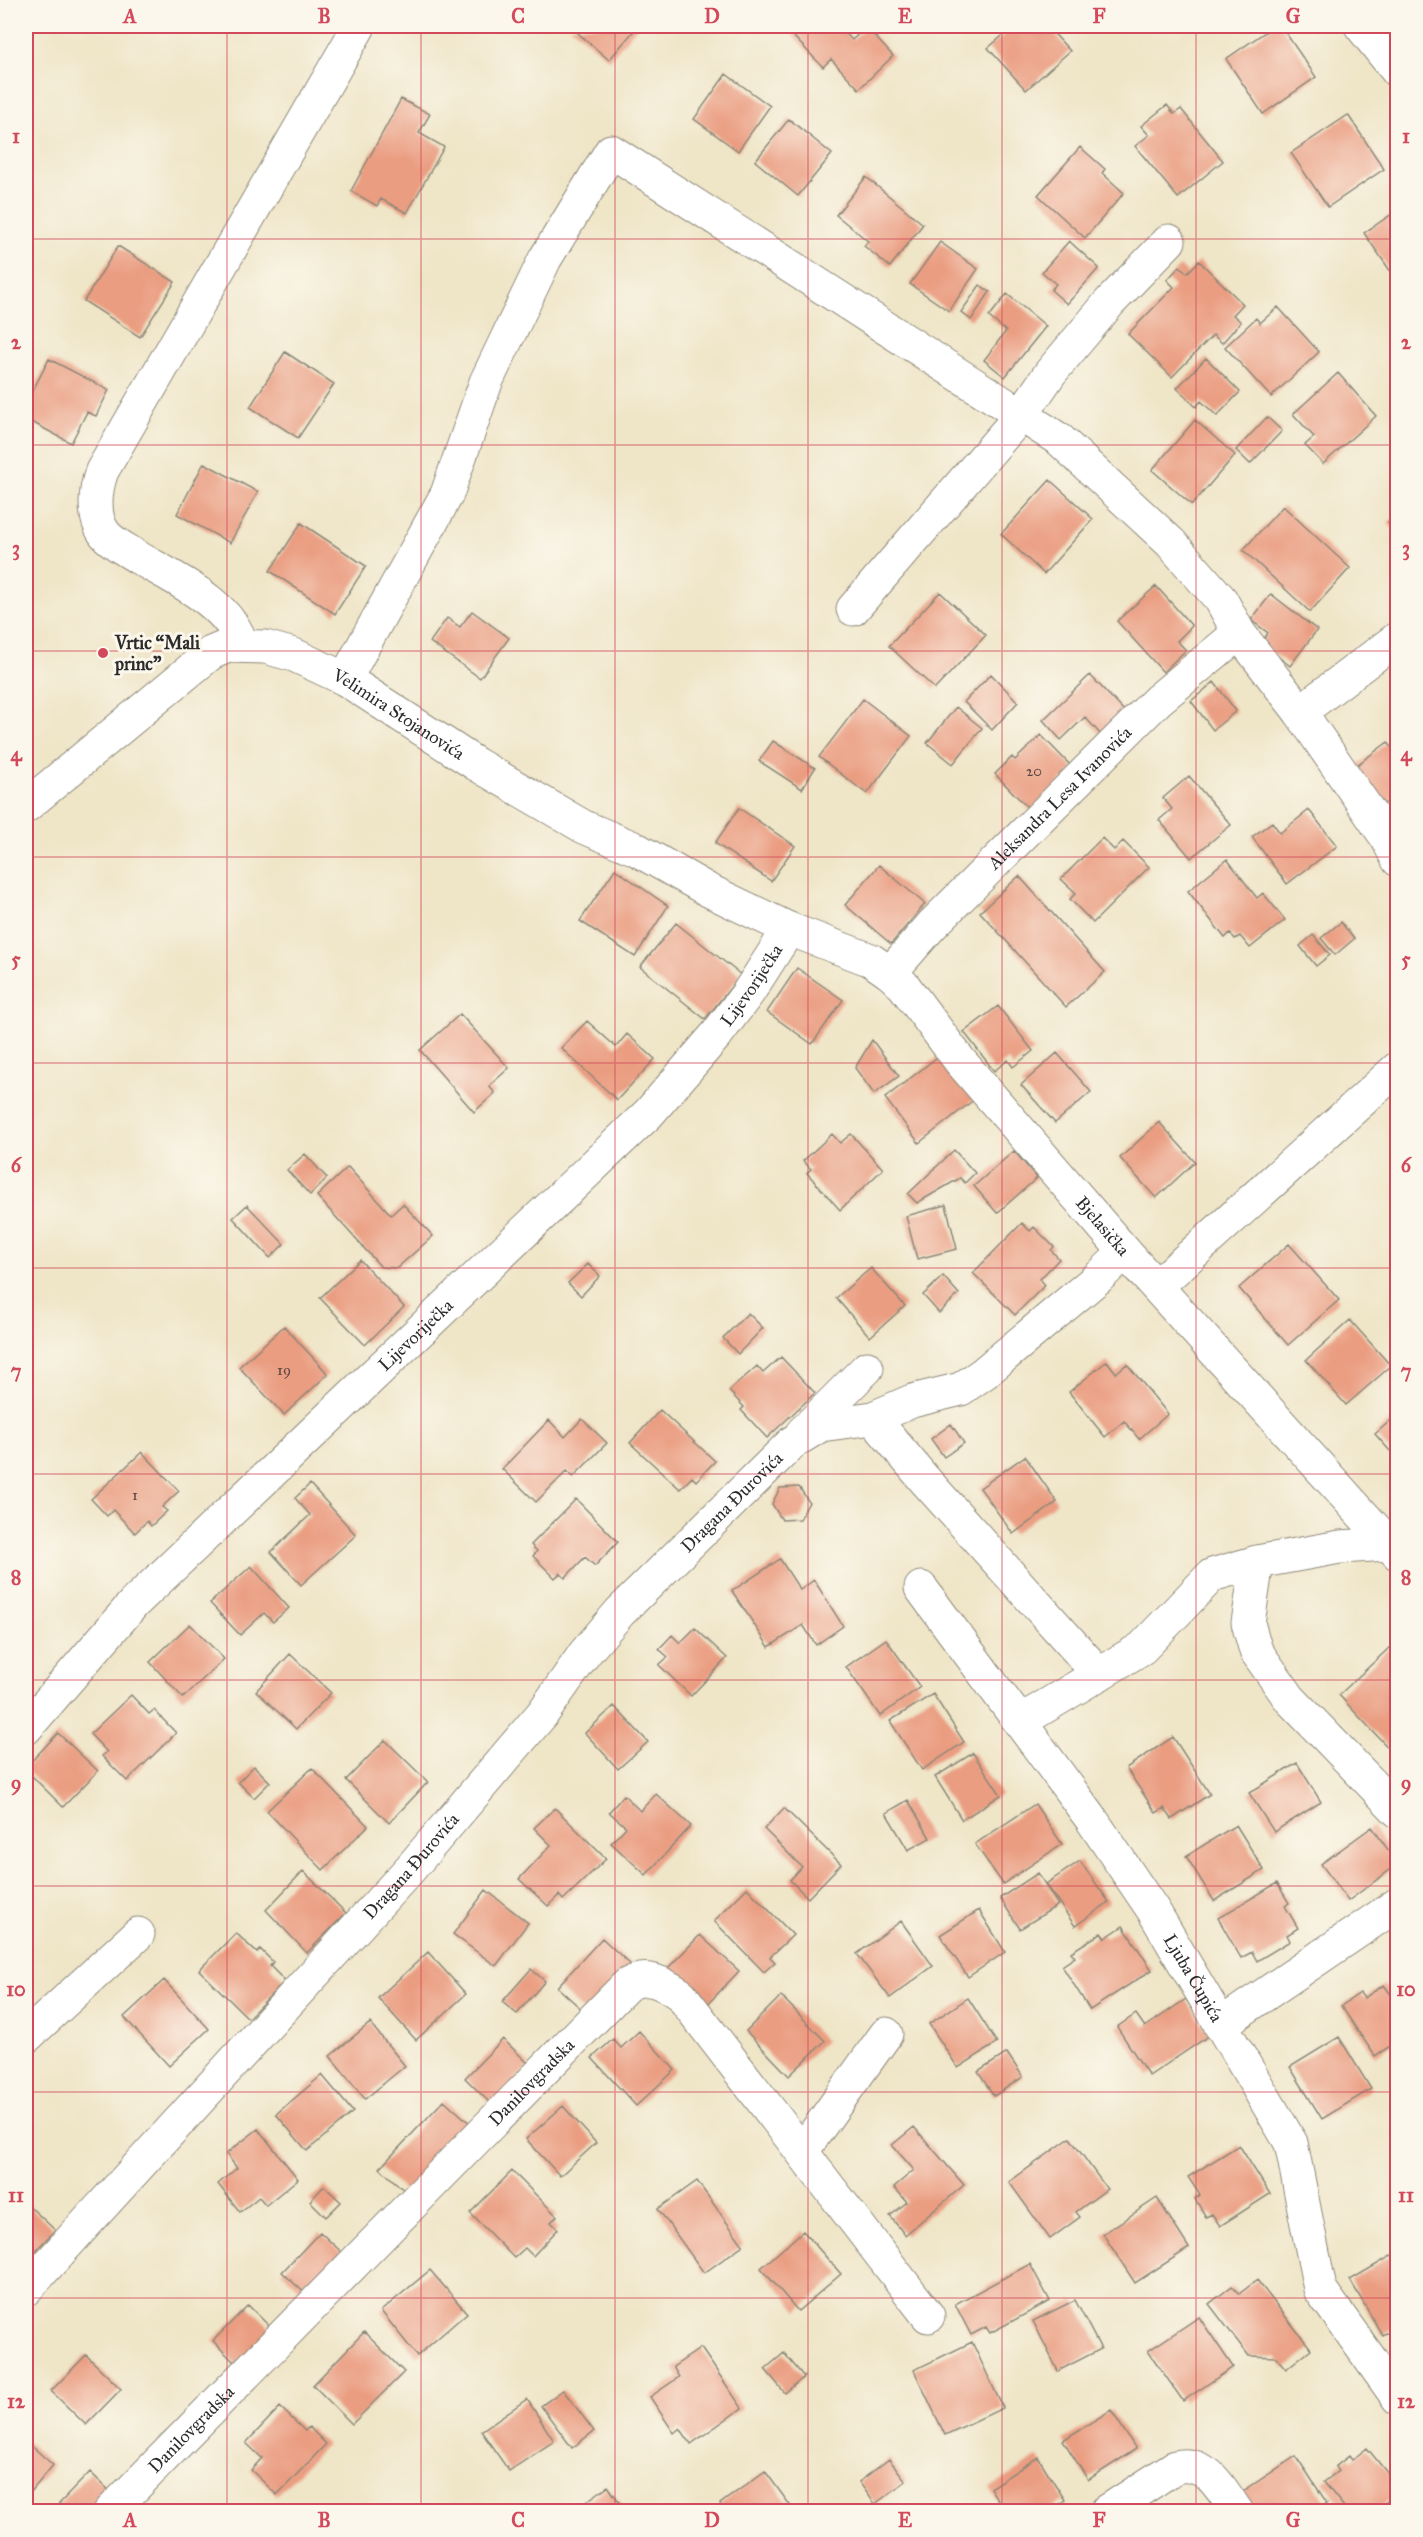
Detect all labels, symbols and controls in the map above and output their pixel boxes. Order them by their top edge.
text: A [121,4,137,28]
text: B [317,4,331,28]
text: C [511,4,525,28]
text: D [704,4,720,28]
text: E [898,4,913,28]
text: F [1092,4,1106,28]
text: G [1286,4,1301,28]
text: 1 [12,124,20,148]
text: 1 [1402,124,1410,148]
text: 2 [11,330,22,354]
text: 2 [1401,330,1412,354]
text: 3 [12,536,20,561]
text: 3 [1402,536,1410,561]
place label: Vrtic “Mali princ” [114,632,201,676]
marker: Vrtic “Mali princ” [96,646,110,660]
street label: Velimira Stojanovića [328,663,469,765]
street label: Aleksandra Lesa Ivanovića [983,721,1136,875]
text: 4 [10,742,22,767]
text: 4 [1400,742,1412,767]
house number: 20 [1026,762,1042,780]
street label: Lijevoriječka [716,940,788,1031]
text: 5 [11,947,21,971]
text: 5 [1401,947,1411,971]
text: 6 [11,1153,23,1177]
text: 6 [1401,1153,1413,1177]
street label: Bjelasička [1071,1192,1135,1261]
street label: Lijevoriječka [374,1294,458,1376]
text: 7 [11,1359,22,1383]
text: 7 [1401,1359,1412,1383]
house number: 19 [277,1361,291,1379]
street label: Dragana Đurovića [676,1447,788,1557]
house number: 1 [132,1486,138,1504]
text: 8 [11,1565,21,1589]
text: 8 [1401,1565,1411,1589]
text: 9 [11,1771,21,1796]
text: 9 [1401,1771,1411,1796]
street label: Dragana Đurovića [359,1808,464,1924]
street label: Ljuba Čupića [1159,1930,1228,2026]
text: 10 [6,1977,26,2001]
text: 10 [1396,1977,1416,2001]
street label: Danilovgradska [484,2034,579,2130]
text: 11 [8,2183,24,2207]
text: 11 [1398,2183,1414,2207]
street label: Danilovgradska [144,2381,239,2477]
text: 12 [7,2389,26,2413]
text: 12 [1397,2389,1416,2413]
text: A [121,2508,137,2532]
text: B [317,2508,331,2532]
text: C [511,2508,525,2532]
text: D [704,2508,720,2532]
text: E [898,2508,913,2532]
text: F [1092,2508,1106,2532]
text: G [1286,2508,1301,2532]

